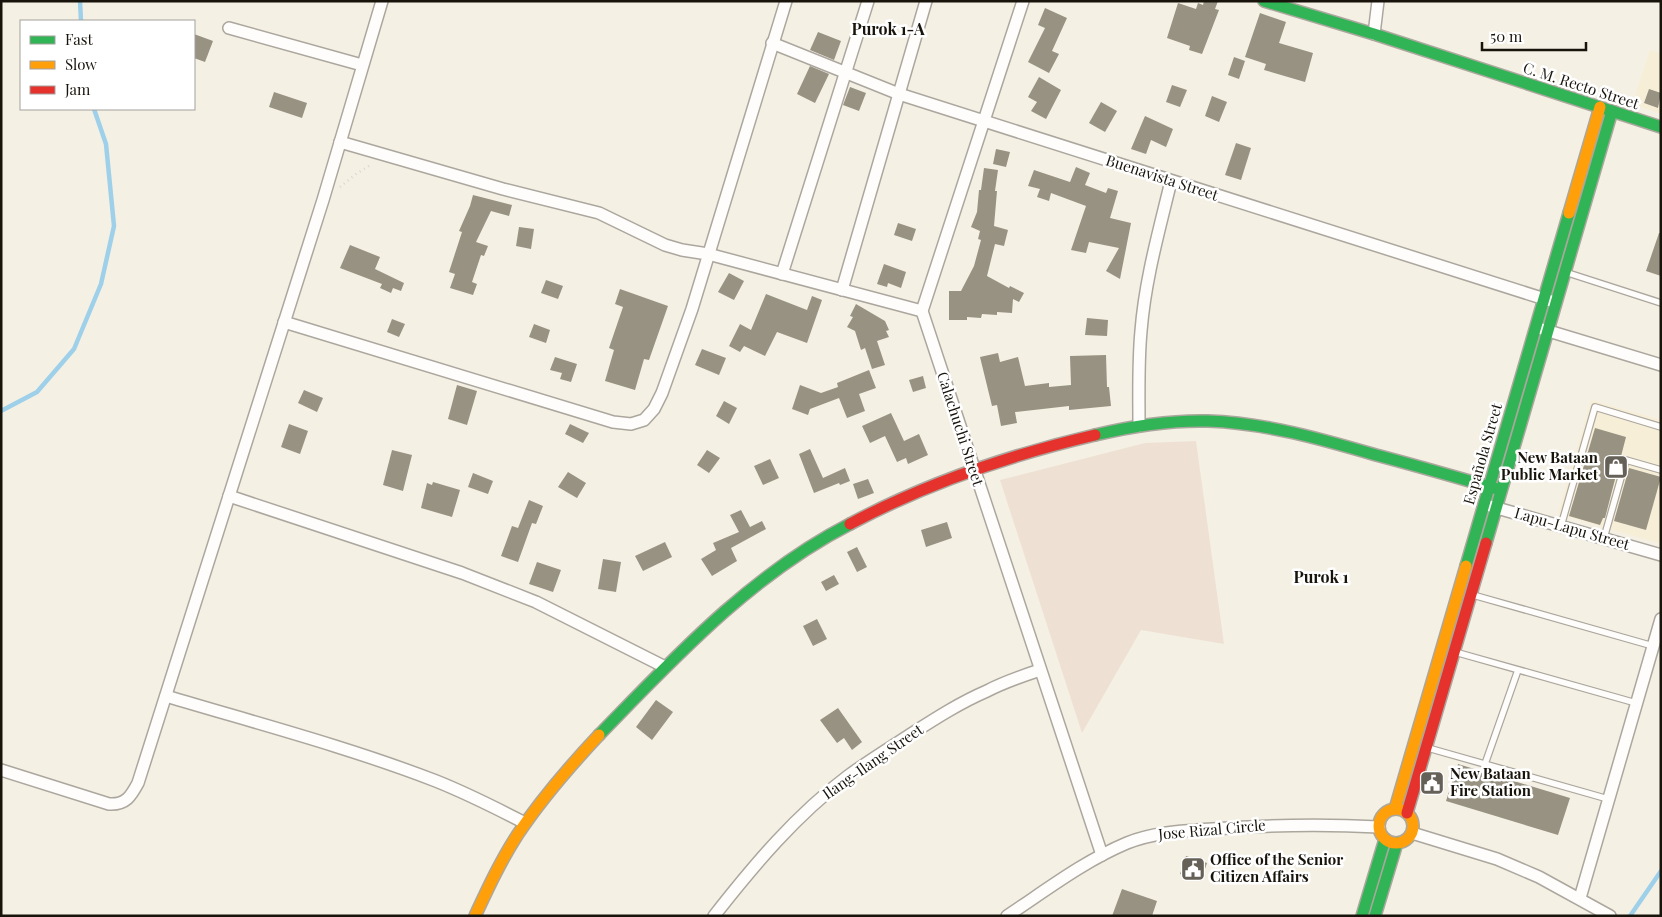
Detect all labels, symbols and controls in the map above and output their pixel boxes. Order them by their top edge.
district label: Purok 1-A [851,18,925,39]
legend [20,20,195,110]
scale bar [1482,20,1586,52]
text: 50 m [1490,26,1523,46]
text: Fast [65,29,94,49]
text: Slow [65,54,97,74]
street label: C. M. Recto Street [1521,57,1642,113]
text: Jam [64,79,91,99]
street label: Buenavista Street [1104,149,1222,205]
street label: Calachuchi Street [933,369,989,489]
street label: Española Street [1458,400,1506,507]
place label: New Bataan Public Market [1501,447,1599,484]
shop icon: New Bataan Public Market [1603,454,1629,480]
street label: Lapu-Lapu Street [1512,502,1633,554]
district label: Purok 1 [1293,566,1349,587]
street label: Ilang-Ilang Street [818,719,927,803]
place label: New Bataan Fire Station [1450,763,1532,800]
public building icon: New Bataan Fire Station [1419,770,1445,796]
street label: Jose Rizal Circle [1156,814,1266,844]
place label: Office of the Senior Citizen Affairs [1210,849,1343,886]
public building icon: Office of the Senior Citizen Affairs [1180,856,1206,882]

